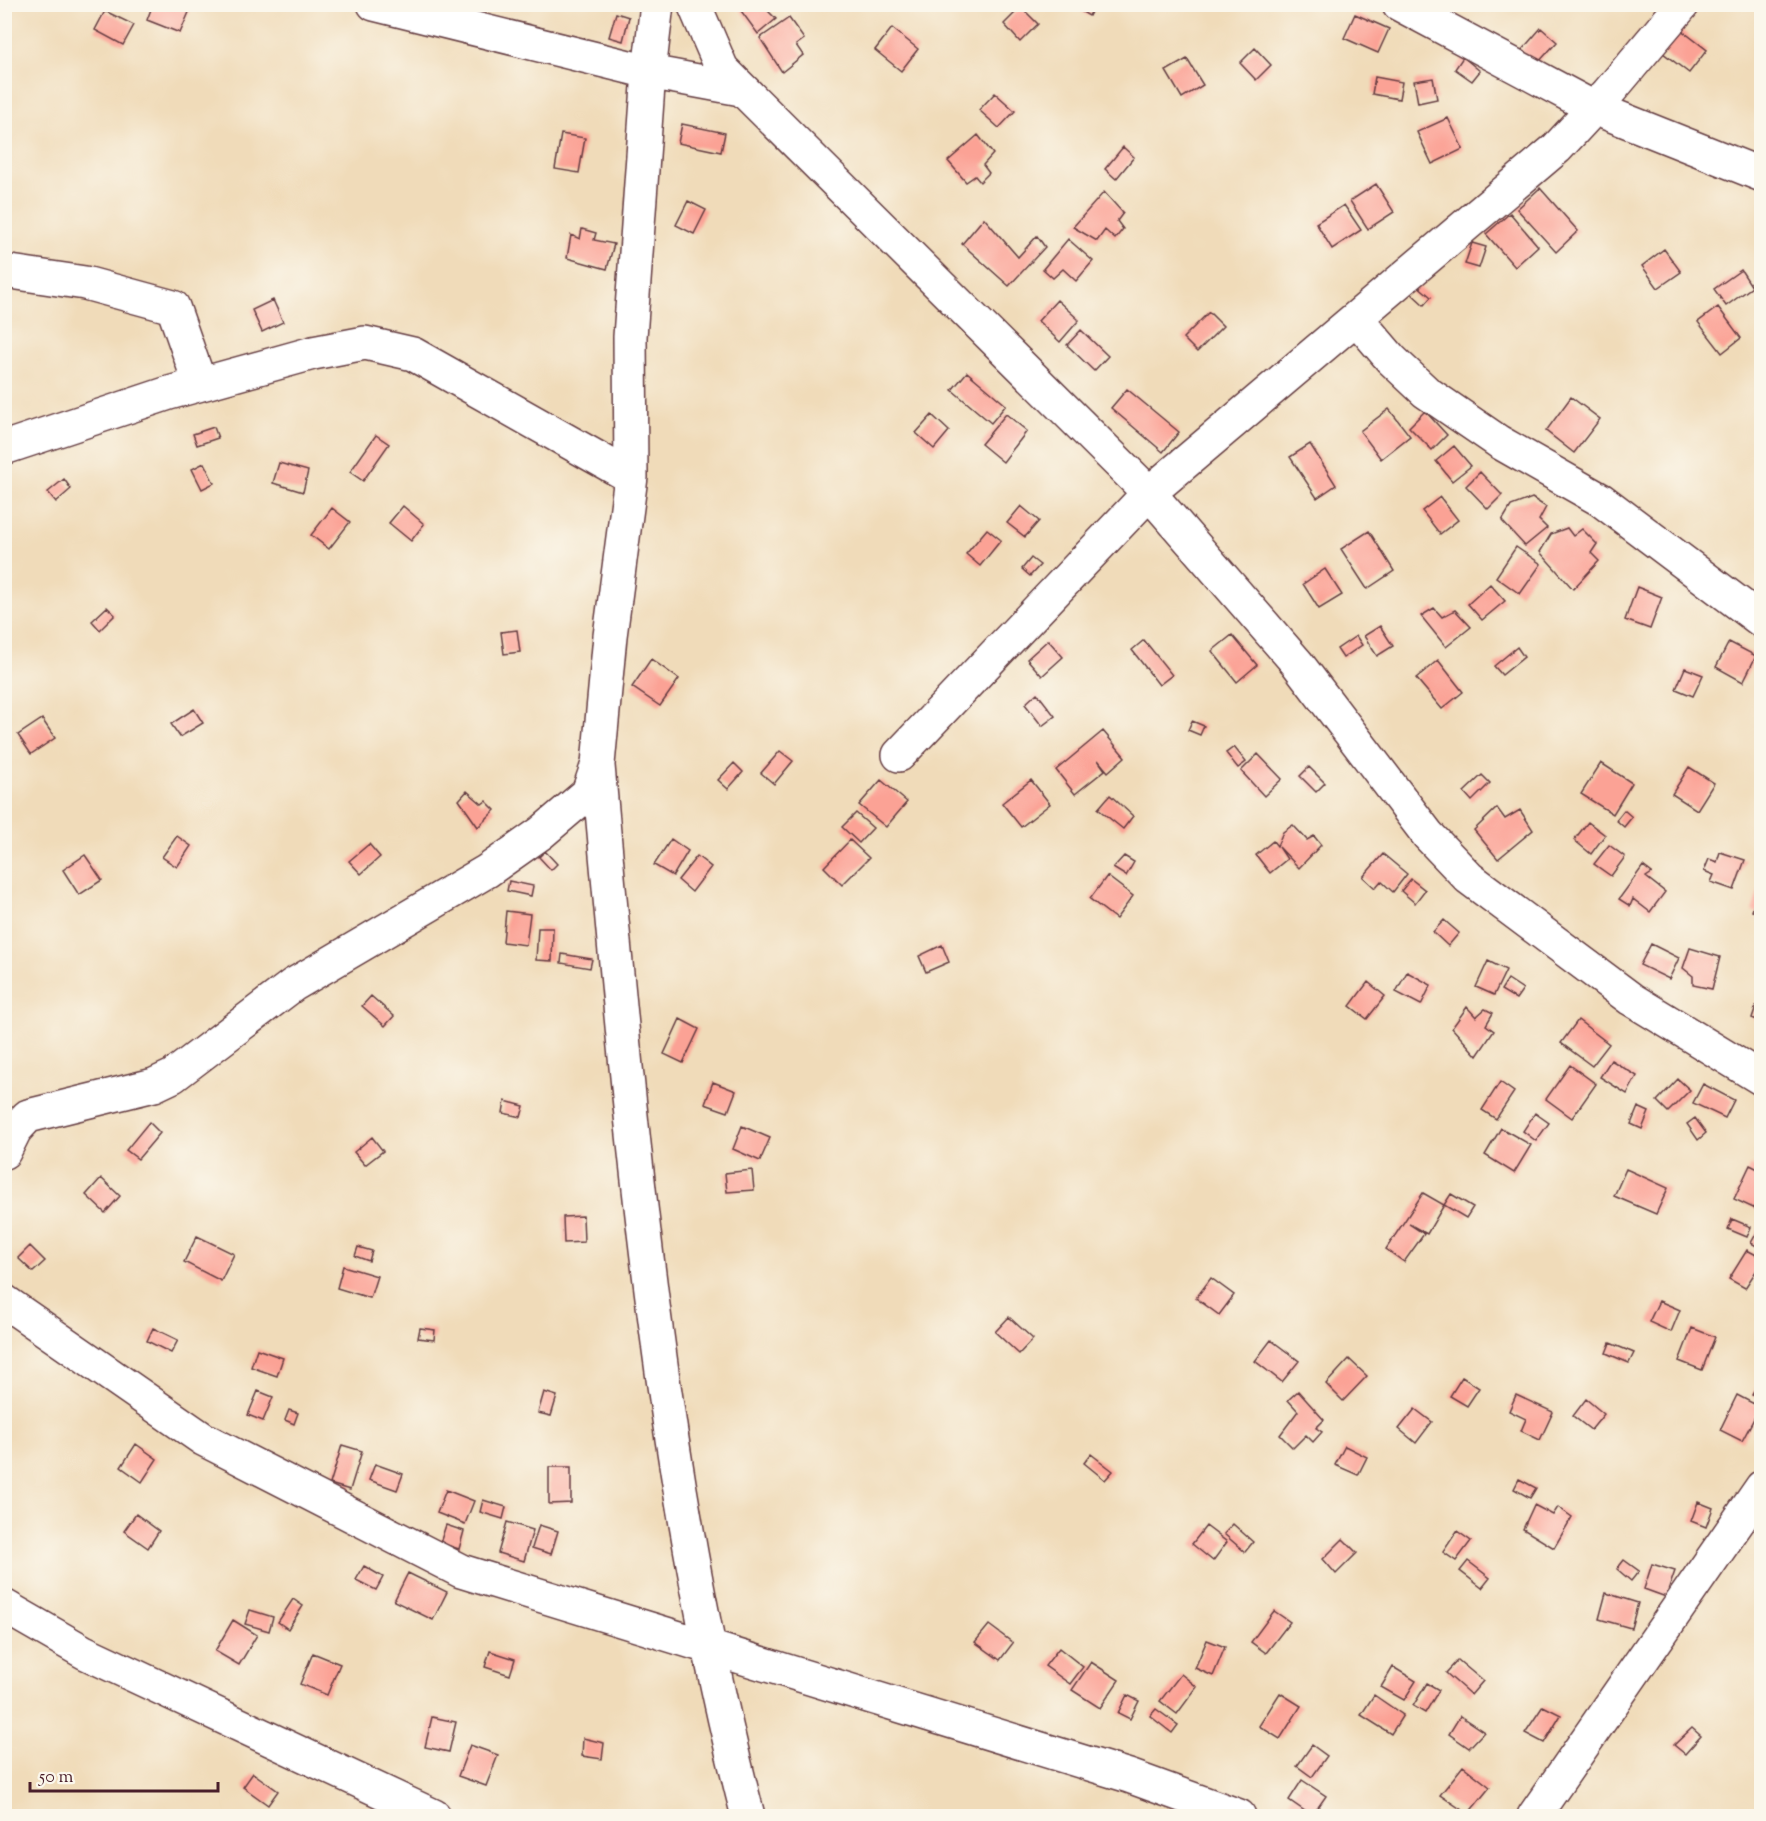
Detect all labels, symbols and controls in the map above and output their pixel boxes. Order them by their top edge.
scale bar [30,1755,218,1793]
text: 50 m [38,1765,74,1791]

